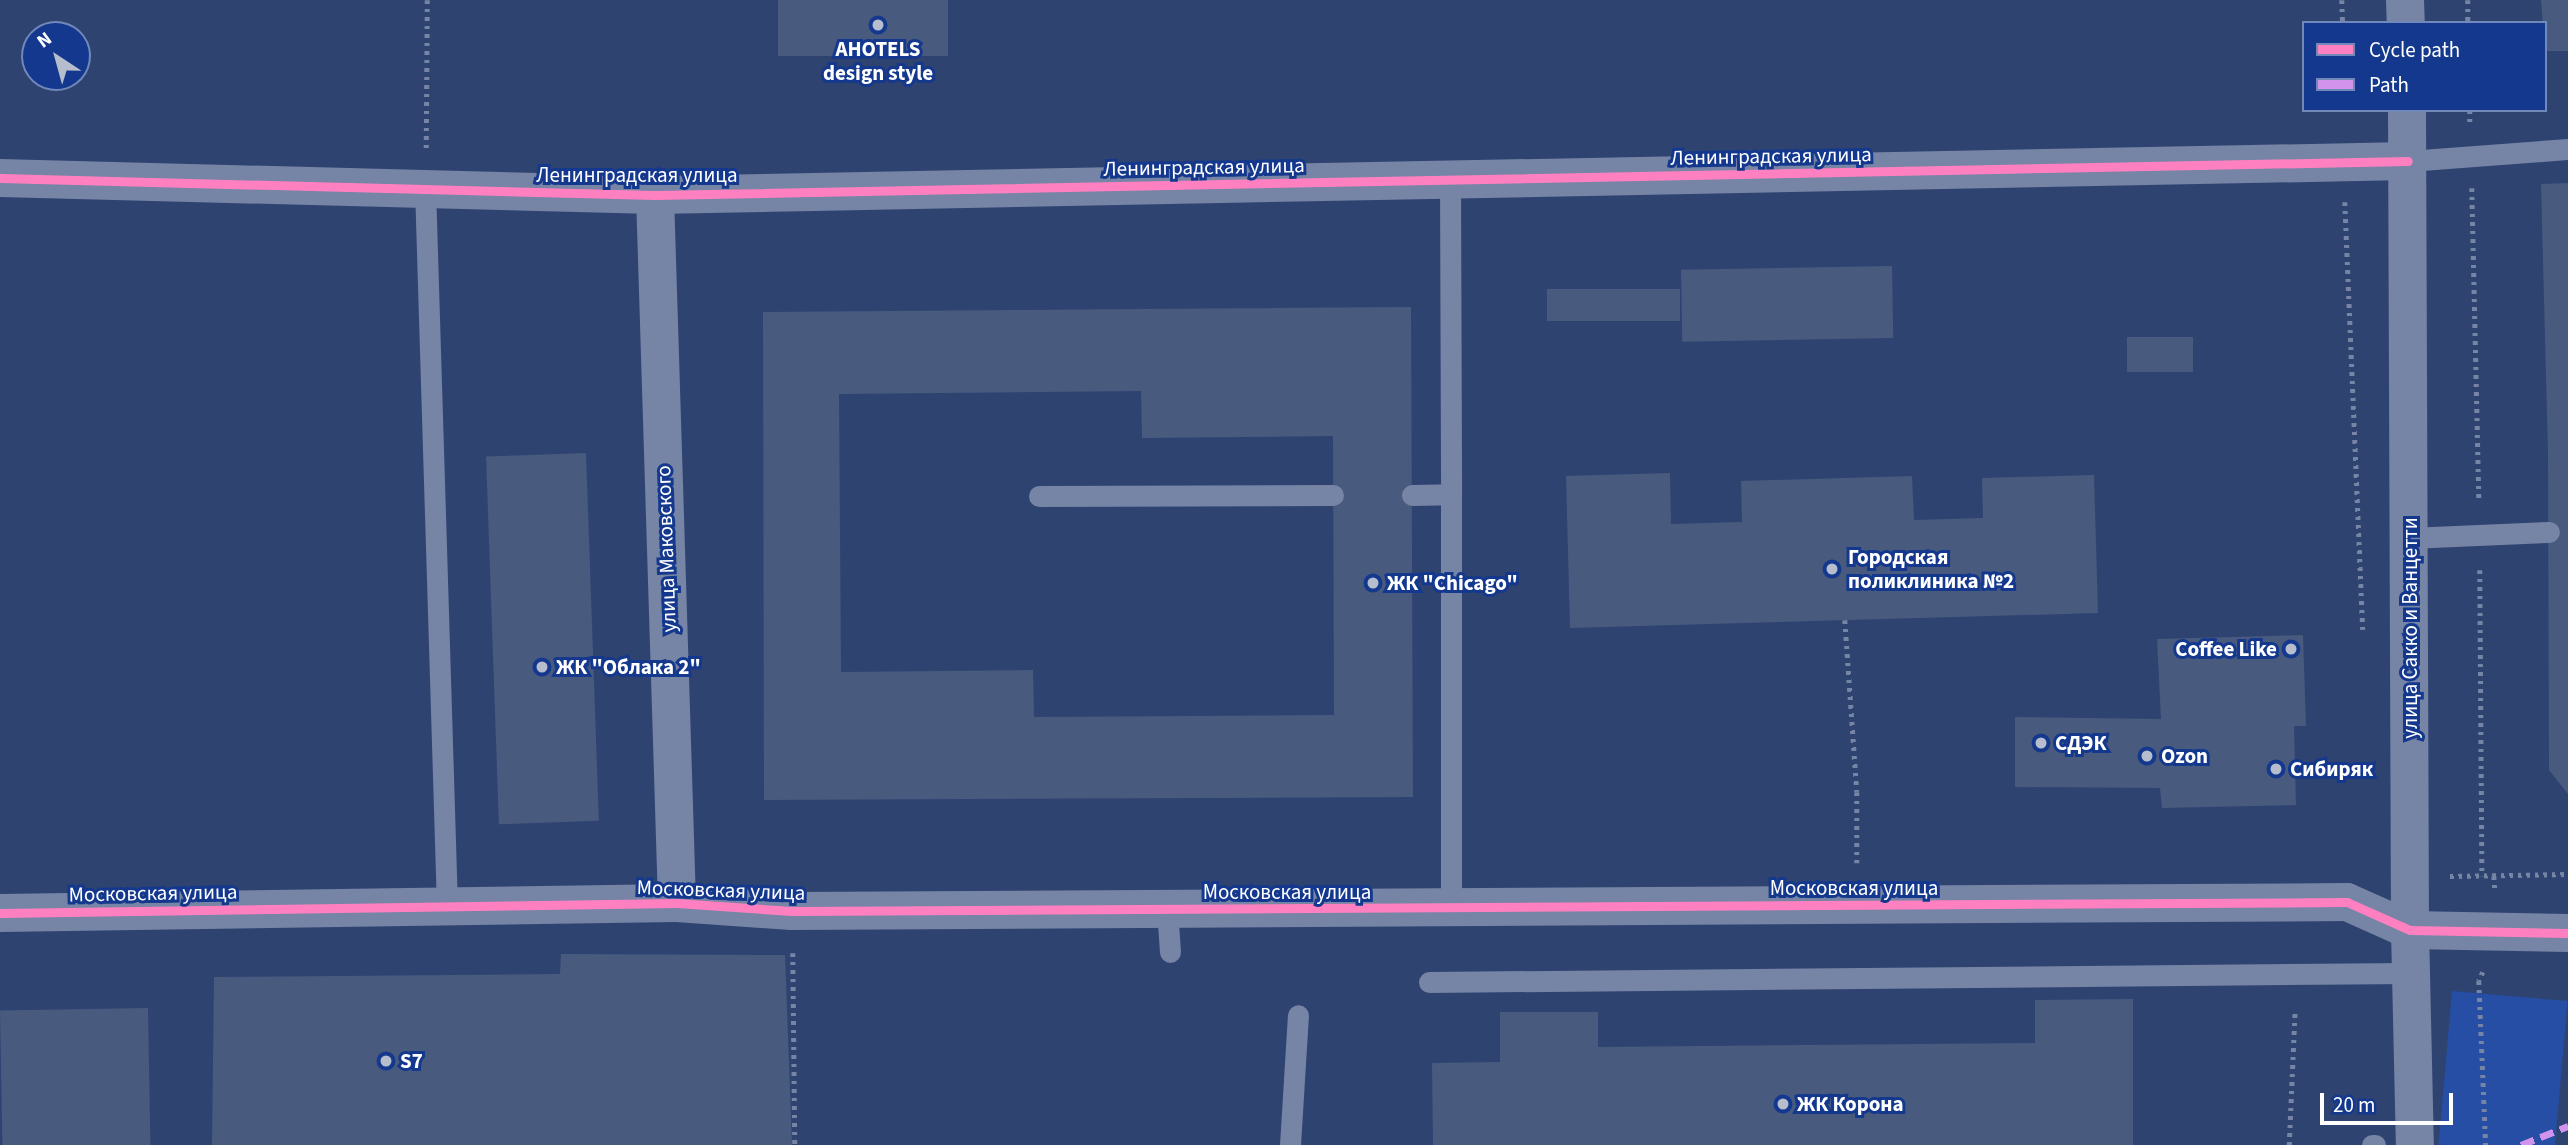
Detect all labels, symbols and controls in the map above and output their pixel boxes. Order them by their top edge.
marker: AHOTELS design style [870,17,886,33]
north arrow [21,21,91,91]
legend [2302,21,2547,112]
text: N [31,26,58,55]
text: Cycle path [2369,35,2460,65]
place label: AHOTELS design style [823,36,933,86]
text: Path [2369,70,2409,100]
street label: Ленинградская улица [1670,142,1872,170]
street label: Ленинградская улица [1103,153,1305,181]
street label: Ленинградская улица [536,162,738,188]
street label: улица Маковского [650,465,682,633]
street label: улица Сакко и Ванцетти [2397,517,2423,739]
place label: Городская поликлиника №2 [1848,544,2014,594]
marker: Городская поликлиника №2 [1822,559,1842,579]
place label: ЖК "Chicago" [1387,570,1518,596]
marker: ЖК "Chicago" [1365,575,1381,591]
place label: Coffee Like [2175,636,2277,662]
marker: Coffee Like [2283,641,2299,657]
place label: ЖК "Облака 2" [556,654,701,680]
marker: ЖК "Облака 2" [534,659,550,675]
place label: СДЭК [2055,730,2106,756]
marker: СДЭК [2033,735,2049,751]
place label: Ozon [2161,743,2208,769]
marker: Ozon [2139,748,2155,764]
place label: Сибиряк [2290,756,2373,782]
marker: Сибиряк [2268,761,2284,777]
street label: Московская улица [636,874,806,906]
street label: Московская улица [1770,875,1938,901]
street label: Московская улица [68,879,238,907]
street label: Московская улица [1203,879,1371,905]
place label: S7 [400,1048,423,1074]
marker: S7 [378,1053,394,1069]
scale bar [2323,1078,2456,1122]
text: 20 m [2333,1090,2375,1120]
place label: ЖК Корона [1797,1091,1904,1117]
marker: ЖК Корона [1775,1096,1791,1112]

